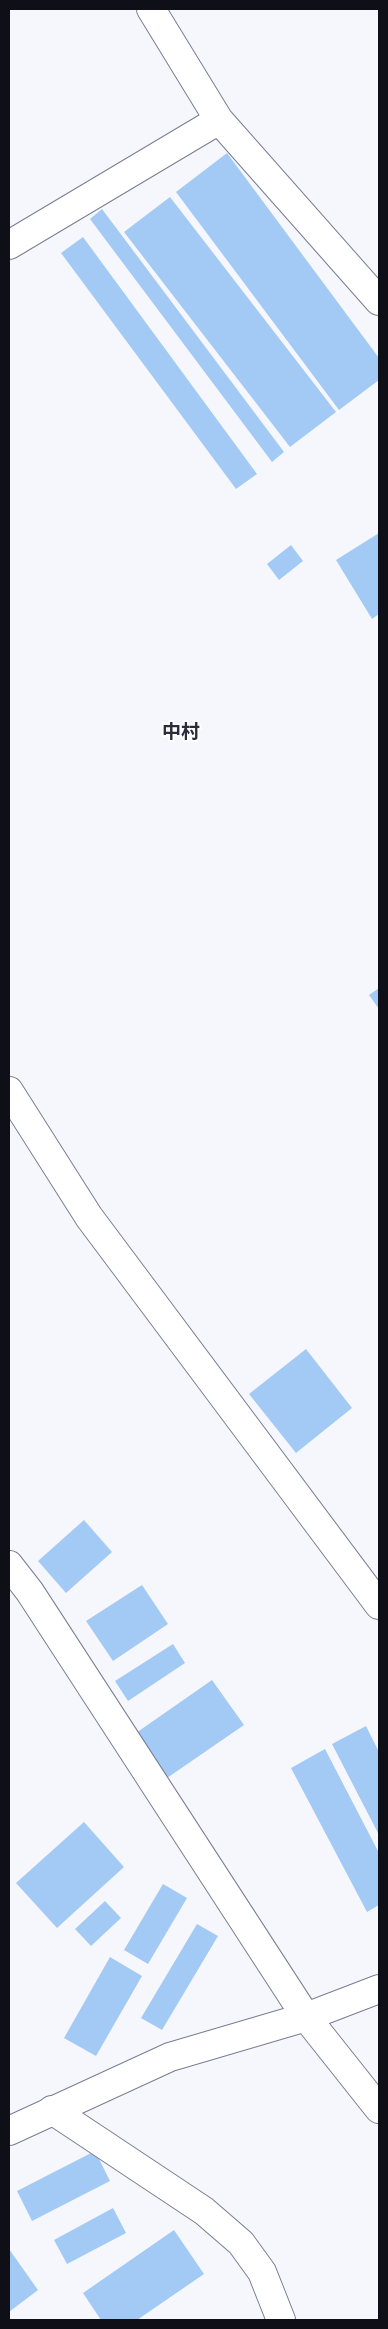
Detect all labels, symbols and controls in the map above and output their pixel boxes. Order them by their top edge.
district label: 中村 [162,722,200,744]

